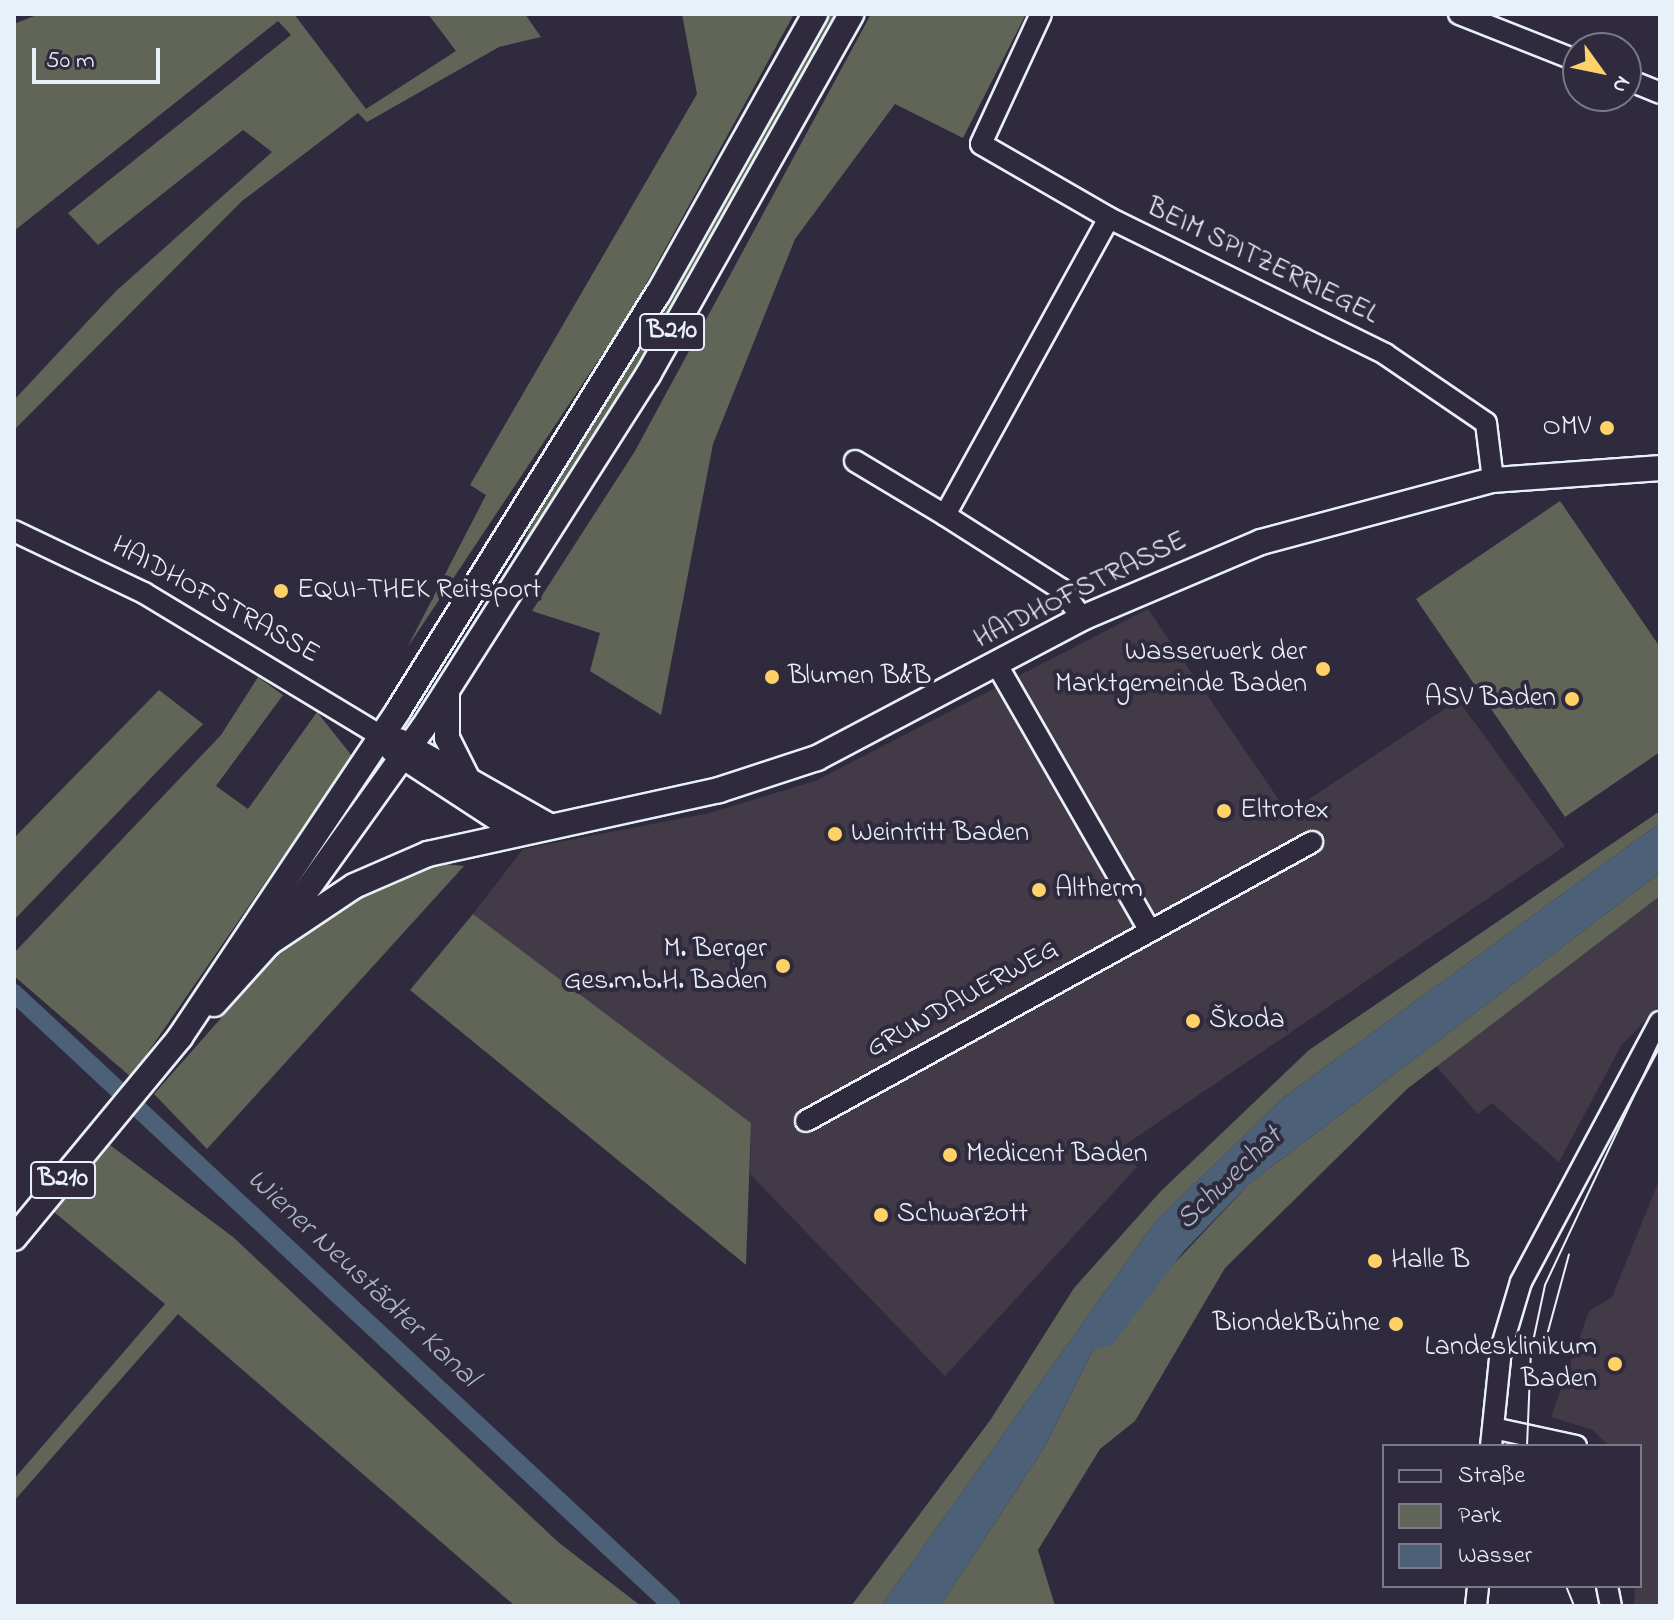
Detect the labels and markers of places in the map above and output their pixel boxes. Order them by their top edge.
place label: OMV [1542,411,1591,445]
marker: OMV [1598,419,1616,437]
place label: EQUI-THEK Reitsport [297,574,541,608]
marker: EQUI-THEK Reitsport [272,582,290,600]
place label: Wasserwerk der Marktgemeinde Baden [1055,636,1307,702]
place label: Blumen B&B [788,660,931,694]
marker: Wasserwerk der Marktgemeinde Baden [1314,660,1332,678]
marker: Blumen B&B [763,668,781,686]
place label: ASV Baden [1425,682,1556,716]
marker: ASV Baden [1563,690,1581,708]
place label: Eltrotex [1240,794,1329,828]
marker: Eltrotex [1215,802,1233,820]
place label: Weintritt Baden [851,817,1029,851]
marker: Weintritt Baden [826,825,844,843]
place label: Altherm [1055,873,1143,907]
marker: Altherm [1030,881,1048,899]
place label: M. Berger Ges.m.b.H. Baden [564,933,767,999]
marker: M. Berger Ges.m.b.H. Baden [774,957,792,975]
place label: Škoda [1209,1004,1285,1038]
marker: Škoda [1184,1012,1202,1030]
place label: Medicent Baden [966,1138,1148,1172]
marker: Medicent Baden [941,1146,959,1164]
place label: Schwarzott [897,1198,1028,1232]
marker: Schwarzott [872,1206,890,1224]
place label: Halle B [1391,1244,1470,1278]
marker: Halle B [1366,1252,1384,1270]
place label: BiondekBühne [1213,1307,1380,1341]
marker: BiondekBühne [1387,1315,1405,1333]
place label: Landesklinikum Baden [1424,1331,1597,1397]
marker: Landesklinikum Baden [1604,1353,1626,1375]

